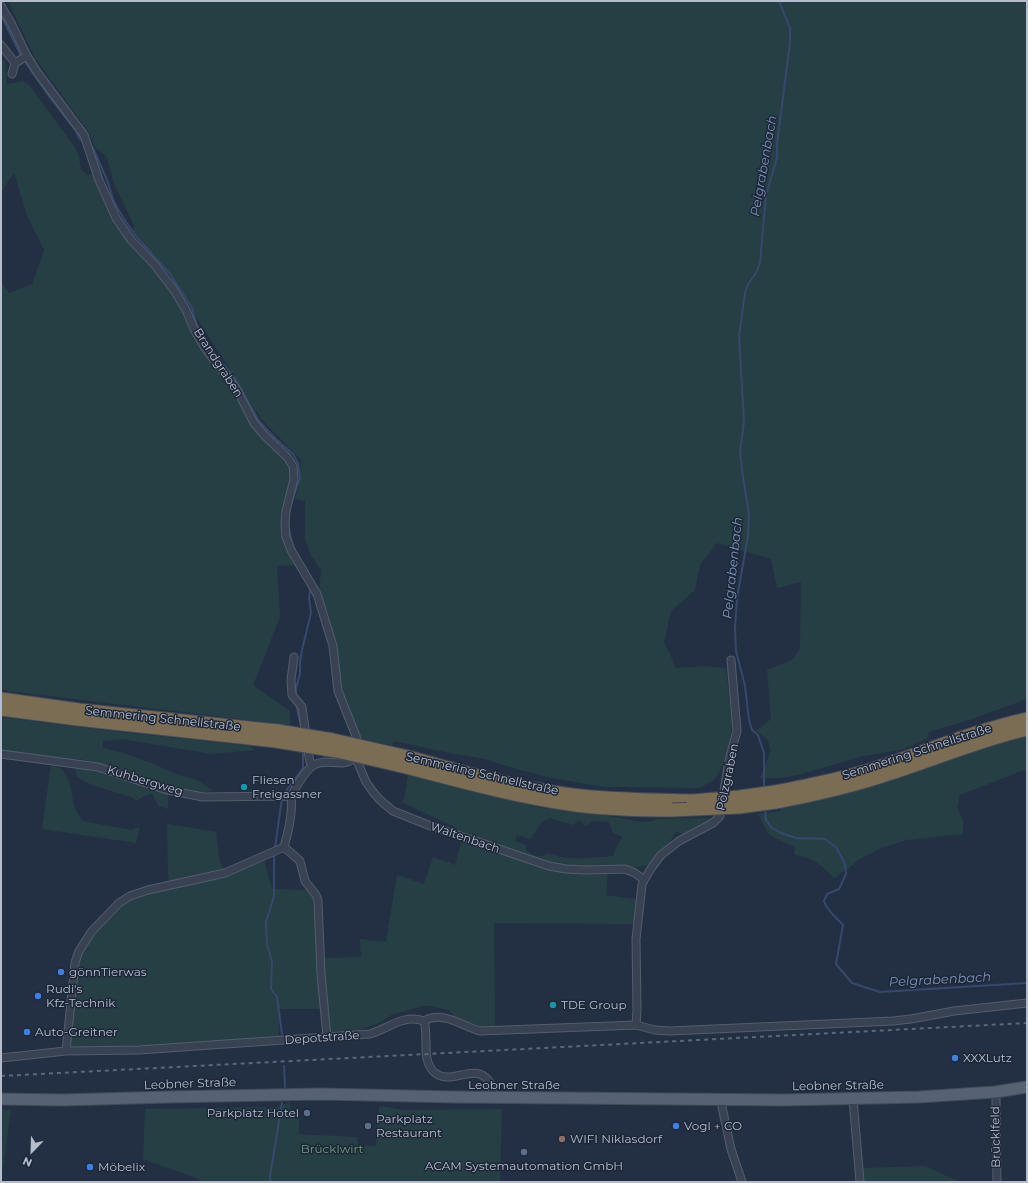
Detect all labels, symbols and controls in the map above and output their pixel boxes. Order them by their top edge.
water label: Pelgrabenbach [747,114,781,218]
street label: Brandgraben [190,326,246,400]
water label: Pelgrabenbach [720,516,746,620]
street label: Semmering Schnellstraße [85,704,241,734]
street label: Semmering Schnellstraße [841,721,993,783]
street label: Pölzgraben [714,742,742,812]
street label: Semmering Schnellstraße [404,749,560,799]
street label: Kuhbergweg [105,763,185,799]
place label: Fliesen Freigassner [252,773,322,801]
marker: Fliesen Freigassner [239,782,249,792]
street label: Waltenbach [428,819,502,857]
place label: gönnTierwas [69,965,147,979]
marker: gönnTierwas [56,967,66,977]
water label: Pelgrabenbach [888,970,992,990]
place label: Rudi's Kfz-Technik [46,982,116,1010]
marker: Rudi's Kfz-Technik [33,991,43,1001]
place label: TDE Group [561,998,627,1012]
marker: TDE Group [548,1000,558,1010]
place label: Auto-Greitner [35,1025,118,1039]
marker: Auto-Greitner [22,1027,32,1037]
street label: Depotstraße [284,1028,360,1048]
place label: XXXLutz [963,1051,1012,1065]
marker: XXXLutz [950,1053,960,1063]
street label: Leobner Straße [144,1075,236,1093]
street label: Leobner Straße [468,1078,560,1092]
street label: Leobner Straße [792,1078,884,1094]
place label: Parkplatz Hotel [207,1106,299,1120]
street label: Brücklfeld [988,1106,1004,1168]
marker: Parkplatz Hotel [302,1108,312,1118]
place label: Parkplatz Restaurant [376,1112,442,1140]
place label: Vogl + CO [684,1119,742,1133]
marker: Parkplatz Restaurant [363,1121,373,1131]
marker: Vogl + CO [671,1121,681,1131]
north arrow [12,1131,52,1171]
place label: WIFI Niklasdorf [570,1132,662,1146]
marker: WIFI Niklasdorf [557,1134,567,1144]
park label: Brücklwirt [301,1142,363,1156]
marker: ACAM Systemautomation GmbH [519,1147,529,1157]
text: N [20,1154,34,1170]
place label: ACAM Systemautomation GmbH [425,1159,623,1173]
place label: Möbelix [98,1160,145,1174]
marker: Möbelix [85,1162,95,1172]

